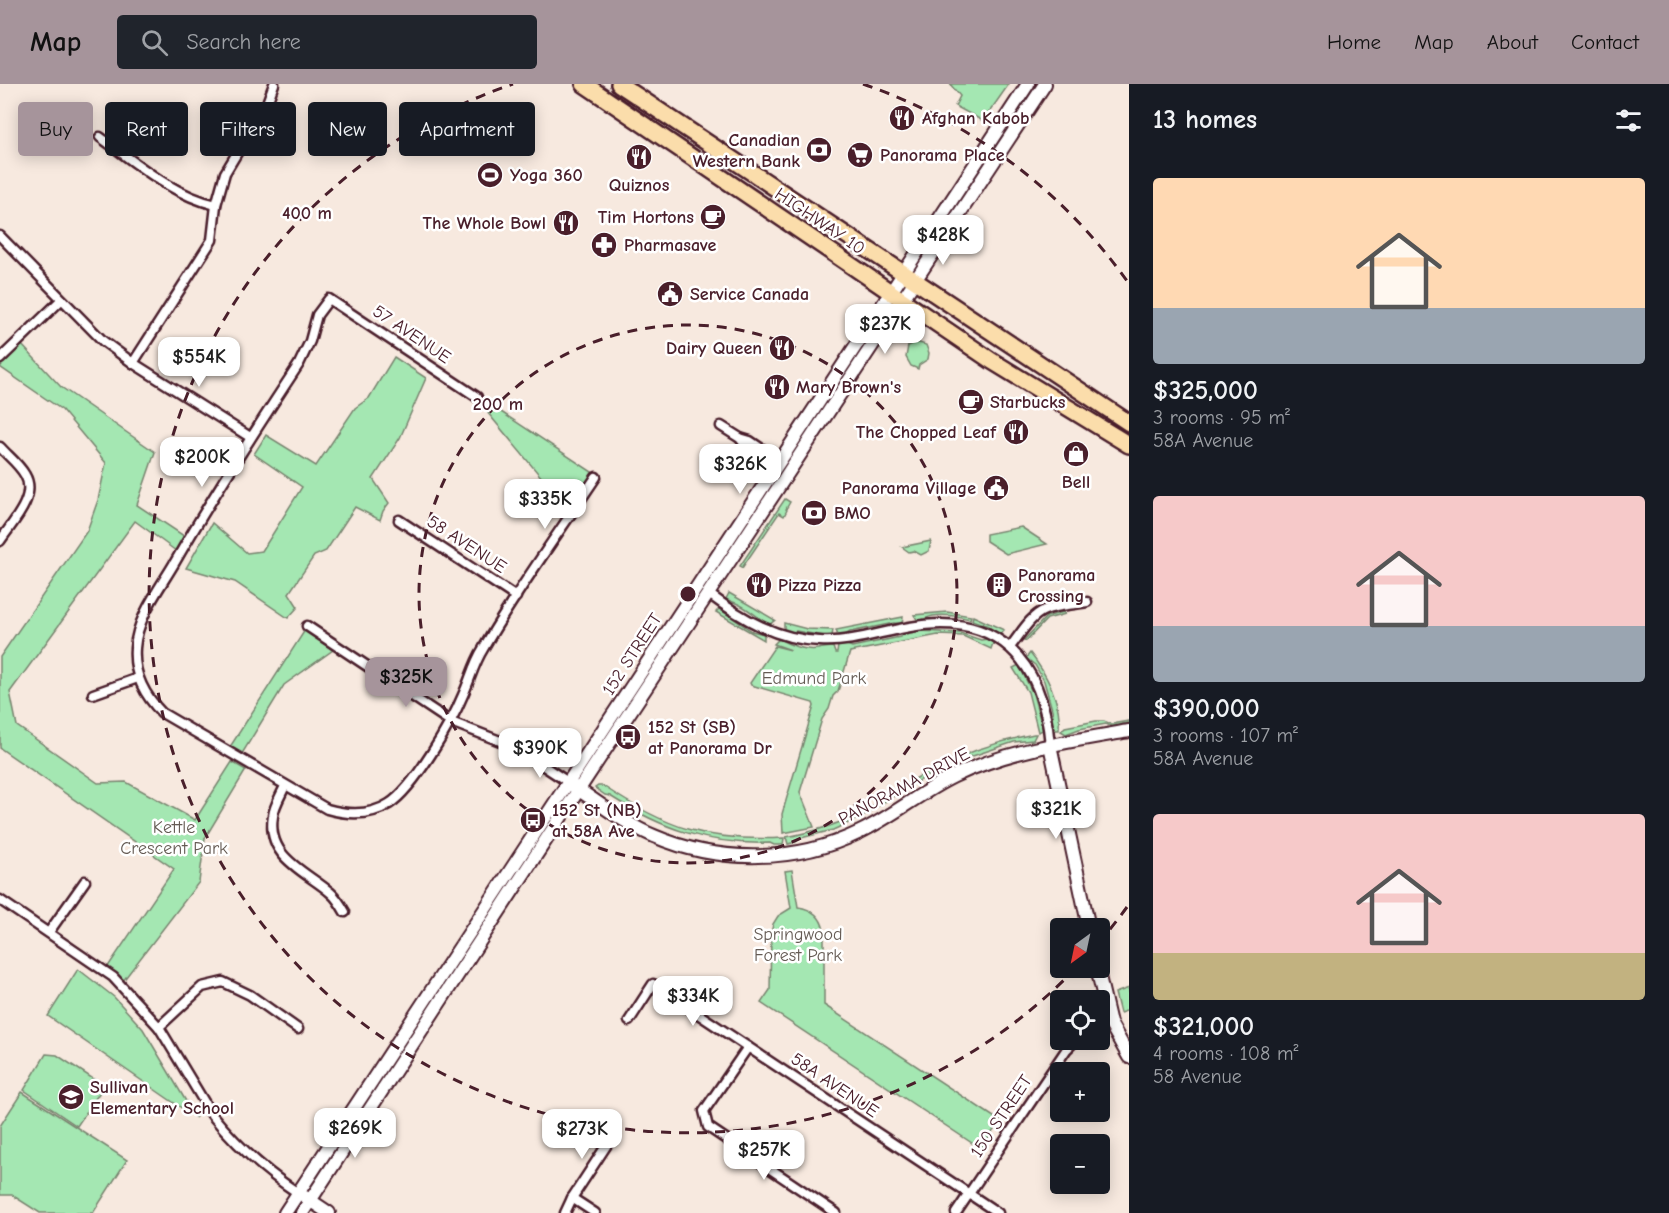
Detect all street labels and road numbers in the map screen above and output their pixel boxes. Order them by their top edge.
street label: HIGHWAY 10 [771,184,869,259]
street label: 57 AVENUE [369,301,455,368]
street label: 58 AVENUE [423,511,510,578]
street label: 152 STREET [598,609,667,699]
street label: PANORAMA DRIVE [835,743,974,830]
street label: 58A AVENUE [787,1049,882,1122]
street label: 150 STREET [966,1071,1037,1162]

